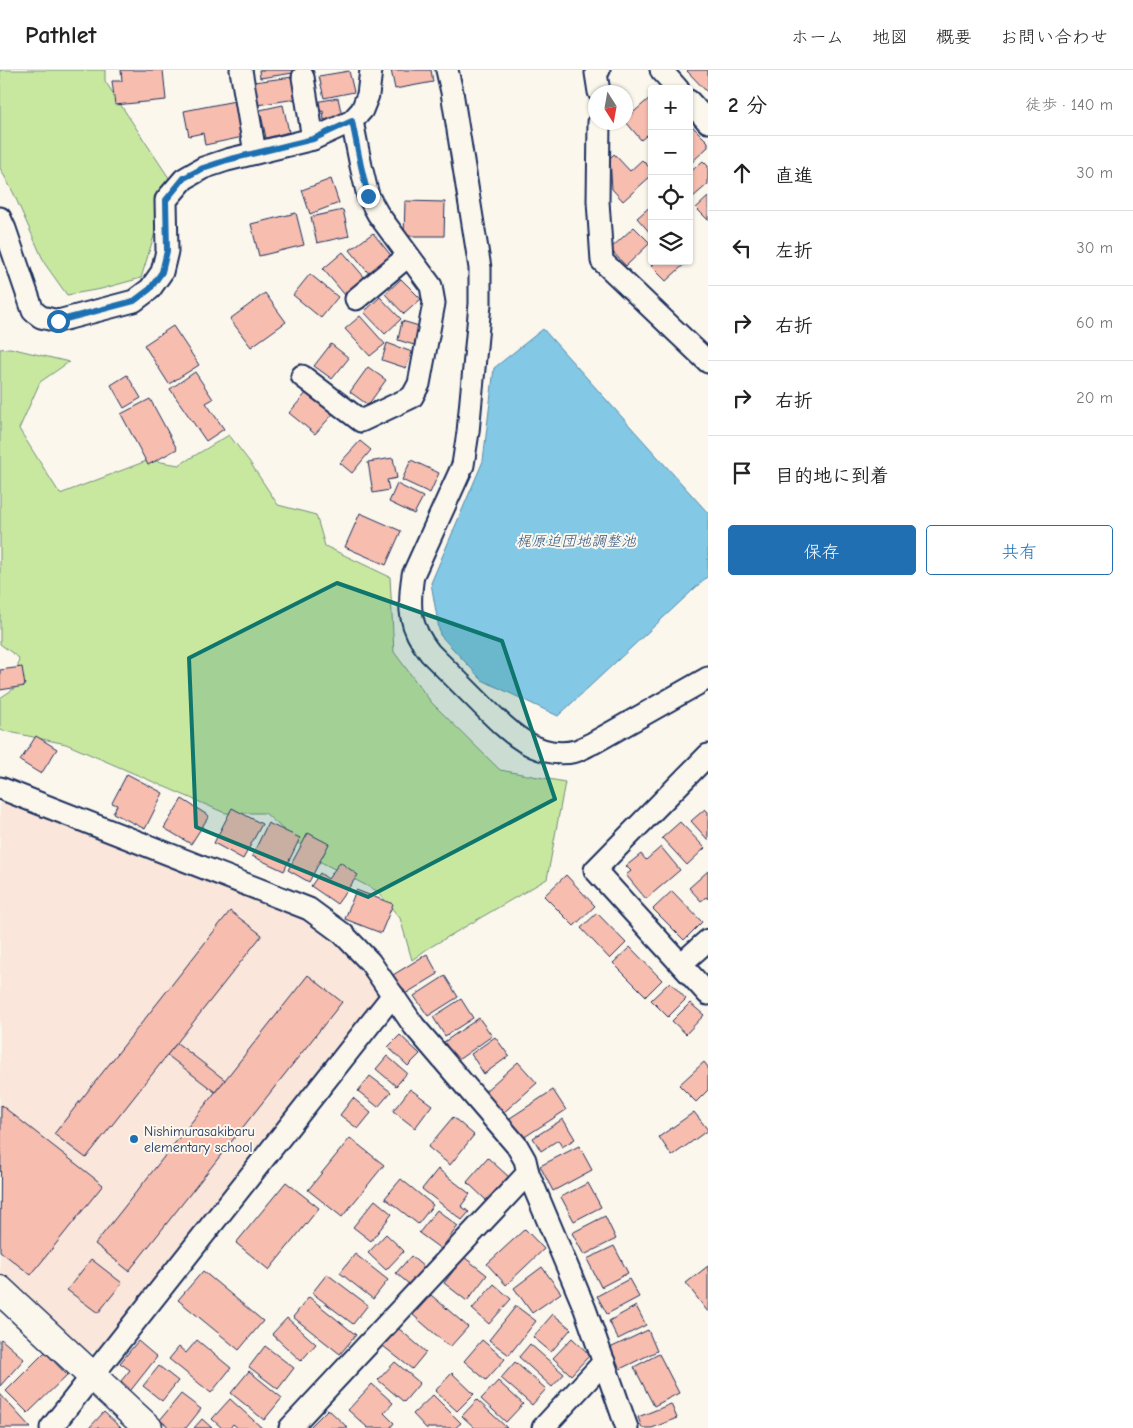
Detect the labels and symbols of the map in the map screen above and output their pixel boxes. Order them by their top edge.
north arrow [588,85,633,130]
route end [357,185,380,208]
route start [47,310,70,333]
water label: 梶原迫団地調整池 [516,532,637,550]
place label: Nishimurasakibaru elementary school [144,1123,255,1156]
marker: Nishimurasakibaru elementary school [128,1133,140,1145]

